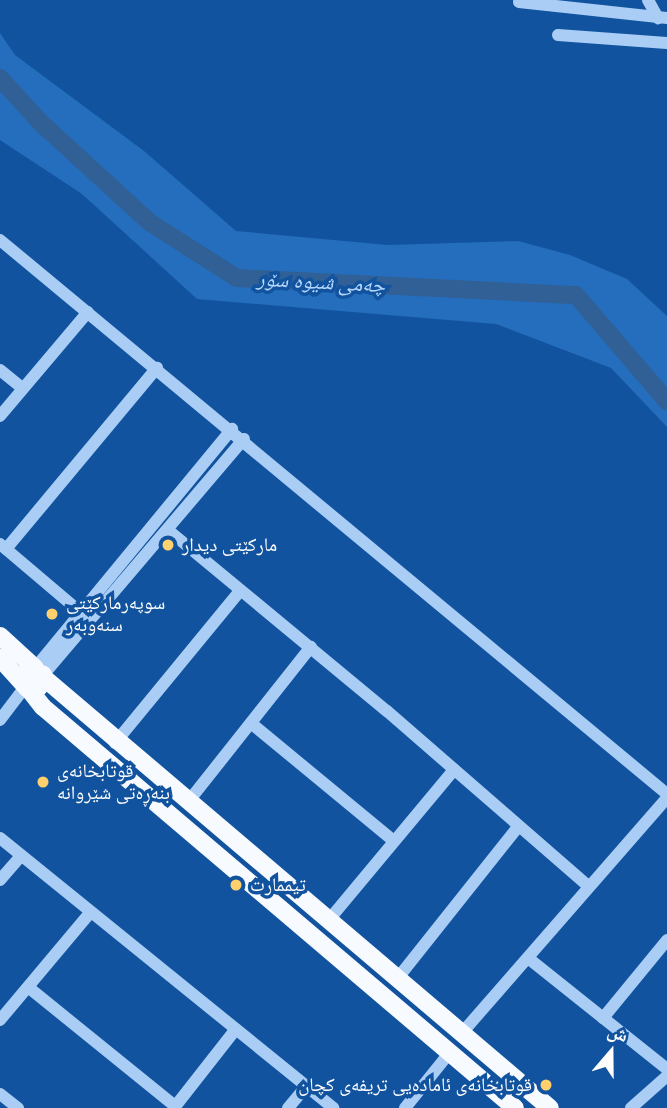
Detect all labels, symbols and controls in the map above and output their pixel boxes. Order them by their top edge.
water label: چەمی شیوە سۆر [256,266,386,298]
place label: مارکێتی دیدار [182,534,277,556]
marker: مارکێتی دیدار [160,537,176,553]
place label: سوپەرمارکێتی سنەوبەر [66,592,165,636]
marker: سوپەرمارکێتی سنەوبەر [44,606,60,622]
place label: قوتابخانەی بنەڕەتی شێروانە [57,760,170,804]
marker: قوتابخانەی بنەڕەتی شێروانە [35,774,51,790]
place label: تیممارت [250,874,306,896]
marker: تیممارت [228,877,244,893]
north arrow [576,1017,646,1087]
text: ش [605,1018,631,1046]
place label: قوتابخانەی ئامادەیی تریفەی کچان [298,1074,532,1096]
marker: قوتابخانەی ئامادەیی تریفەی کچان [538,1077,554,1093]

